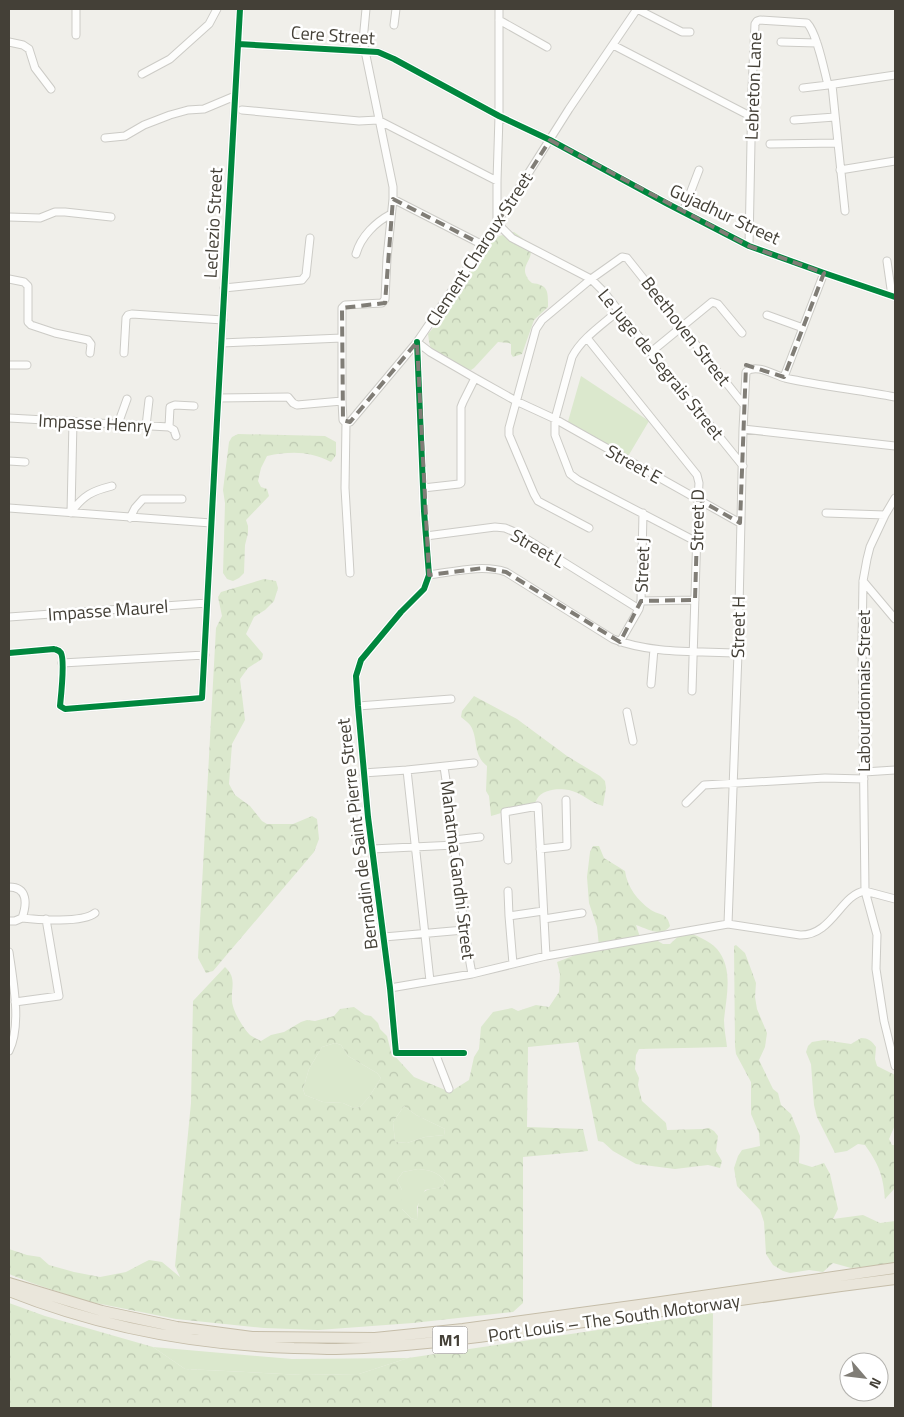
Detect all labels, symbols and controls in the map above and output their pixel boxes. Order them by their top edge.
street label: Cere Street [290,19,377,51]
street label: Lebreton Lane [738,32,768,140]
street label: Leclezio Street [197,166,229,279]
street label: Clement Charoux Street [419,166,539,331]
street label: Gujadhur Street [665,177,785,252]
street label: Beethoven Street [635,271,738,392]
street label: Le Juge de Segrais Street [592,283,731,446]
street label: Impasse Henry [38,407,153,439]
street label: Street E [601,438,667,490]
street label: Street D [683,489,711,551]
street label: Street L [506,522,571,575]
street label: Street J [628,537,656,593]
street label: Impasse Maurel [47,592,169,628]
street label: Street H [724,596,752,658]
street label: Labourdonnais Street [850,609,877,772]
street label: Bernadin de Saint Pierre Street [329,716,385,951]
street label: Mahatma Gandhi Street [434,779,482,962]
street label: Port Louis – The South Motorway [486,1287,742,1349]
road number: M1 [432,1326,468,1354]
north arrow [839,1352,889,1402]
text: N [864,1374,887,1393]

